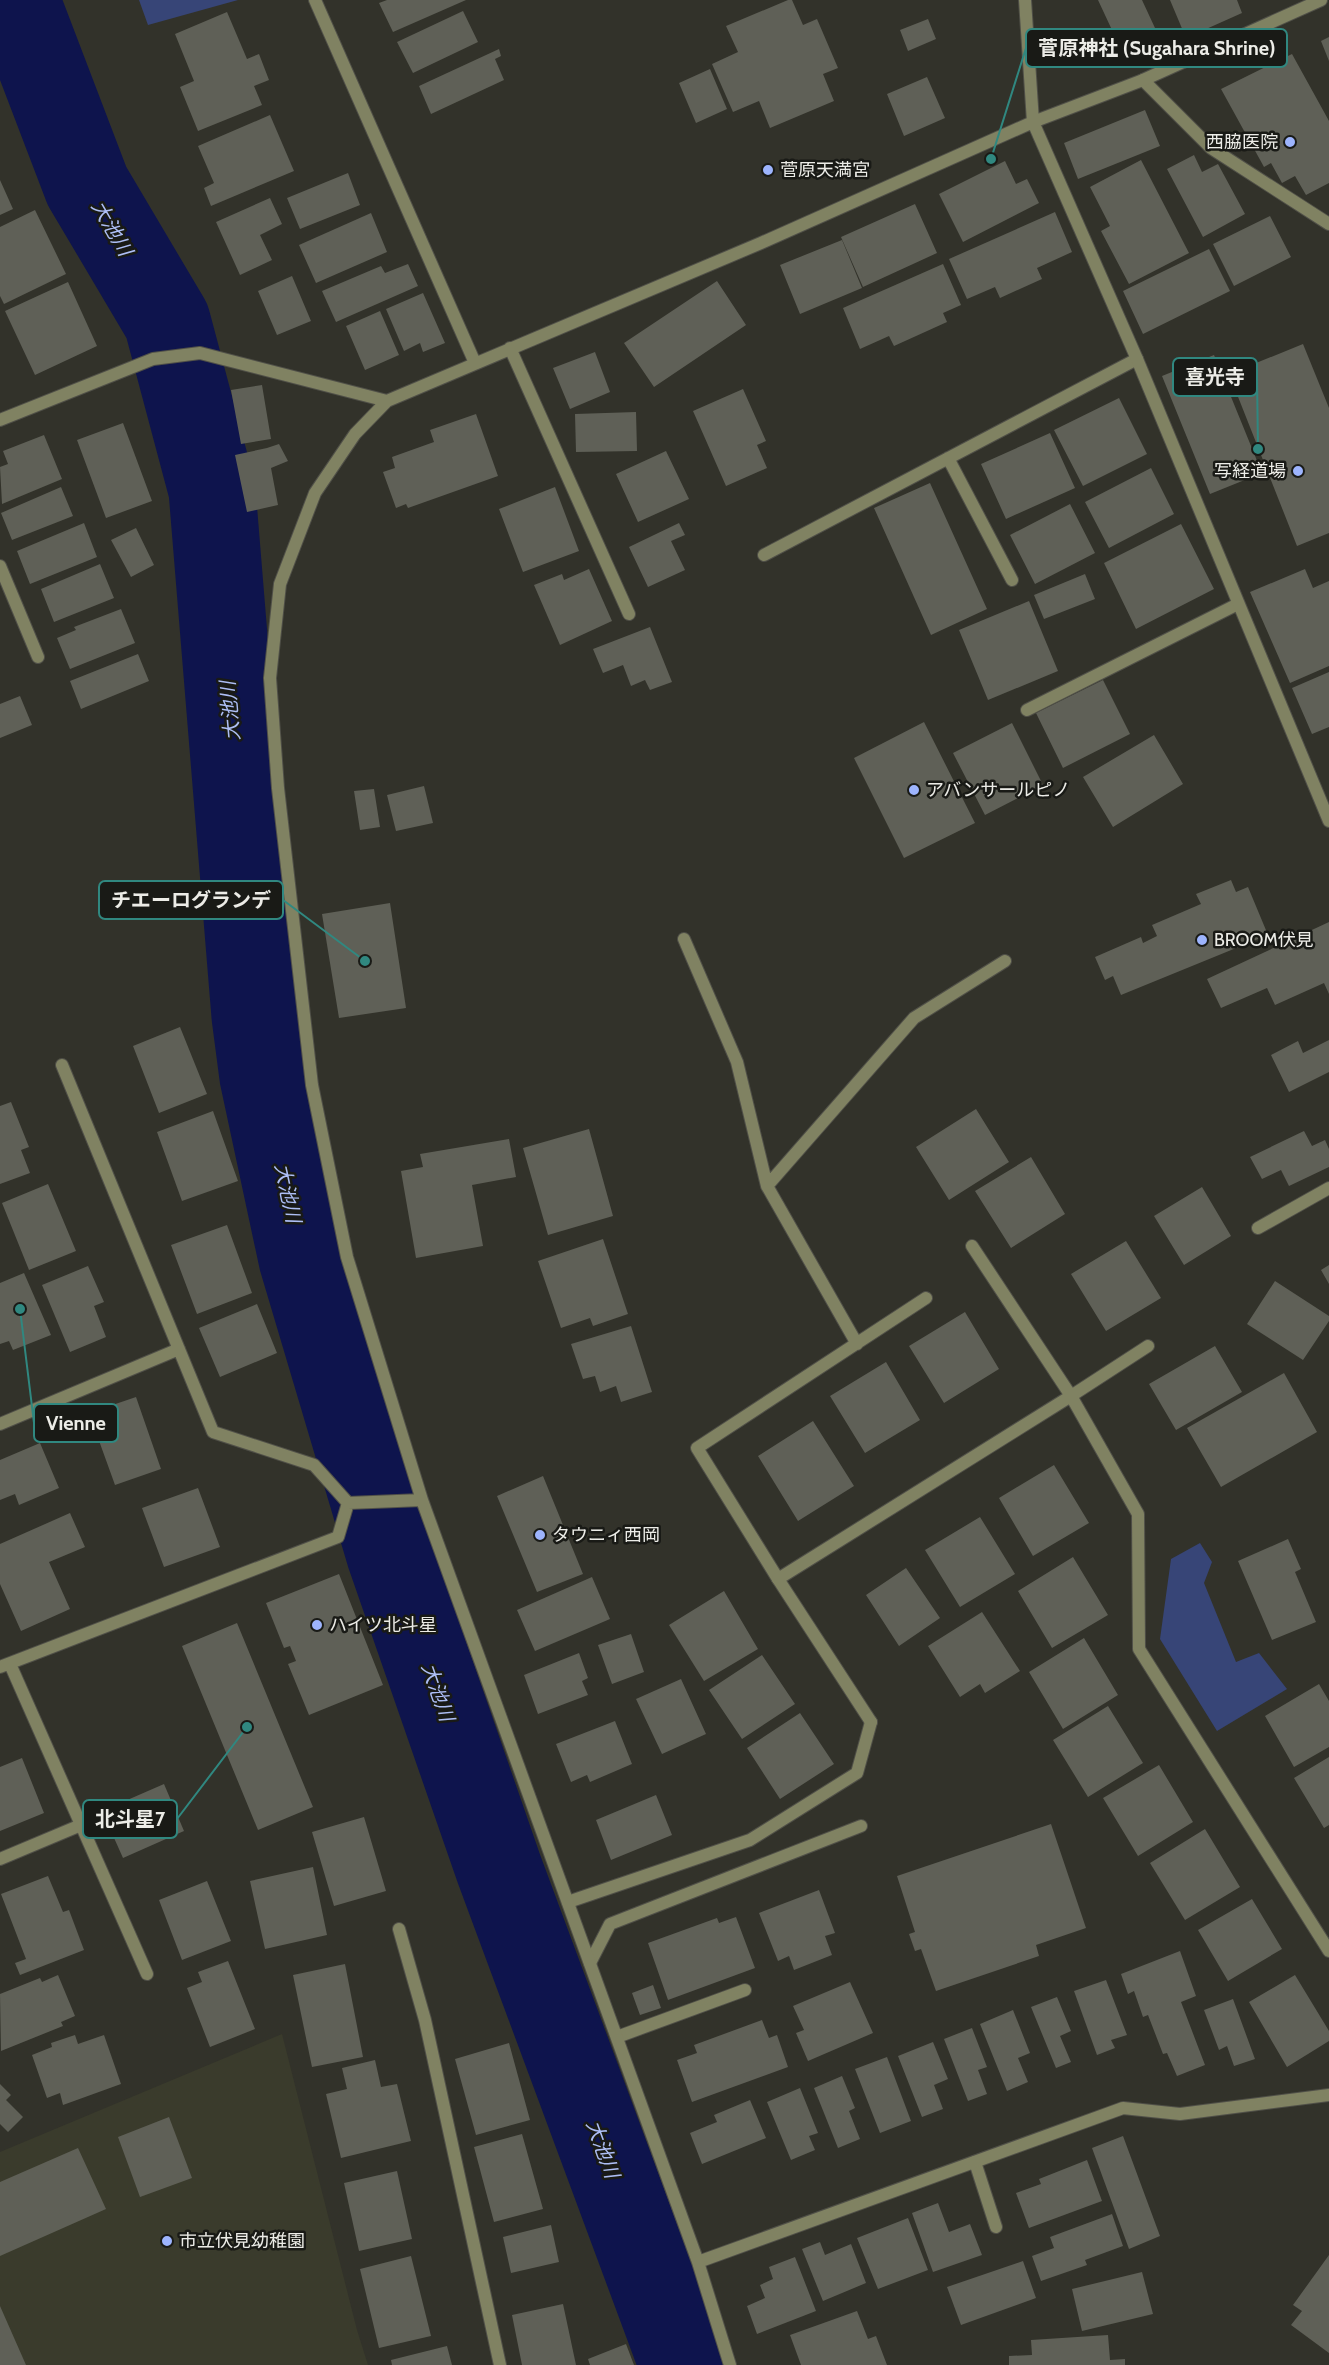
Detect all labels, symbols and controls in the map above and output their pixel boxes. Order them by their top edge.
callout: 菅原神社 (Sugahara Shrine) [1026,29,1287,67]
text: 菅原神社 (Sugahara Shrine) [1038,36,1276,60]
place label: 西脇医院 [1206,131,1278,153]
marker: 西脇医院 [1283,135,1297,149]
place label: 菅原天満宮 [780,159,870,181]
marker: 菅原天満宮 [761,163,775,177]
water label: 大池川 [87,196,138,262]
callout: 喜光寺 [1173,358,1257,396]
text: 喜光寺 [1185,365,1245,389]
place label: 写経道場 [1214,460,1286,482]
marker: 写経道場 [1291,464,1305,478]
water label: 大池川 [215,678,245,742]
place label: アバンサールピノ [926,779,1070,801]
marker: アバンサールピノ [907,783,921,797]
callout: チエーログランデ [99,881,283,919]
text: チエーログランデ [111,888,271,912]
place label: BROOM伏見 [1214,929,1314,951]
marker: BROOM伏見 [1195,933,1209,947]
water label: 大池川 [270,1161,306,1227]
callout: Vienne [34,1404,118,1442]
text: Vienne [46,1411,106,1435]
place label: タウニィ西岡 [552,1524,660,1546]
marker: タウニィ西岡 [533,1528,547,1542]
place label: ハイツ北斗星 [329,1614,437,1636]
marker: ハイツ北斗星 [310,1618,324,1632]
water label: 大池川 [417,1660,460,1726]
callout: 北斗星7 [83,1800,177,1838]
text: 北斗星7 [95,1807,166,1831]
water label: 大池川 [581,2117,625,2183]
place label: 市立伏見幼稚園 [179,2230,305,2252]
marker: 市立伏見幼稚園 [160,2234,174,2248]

